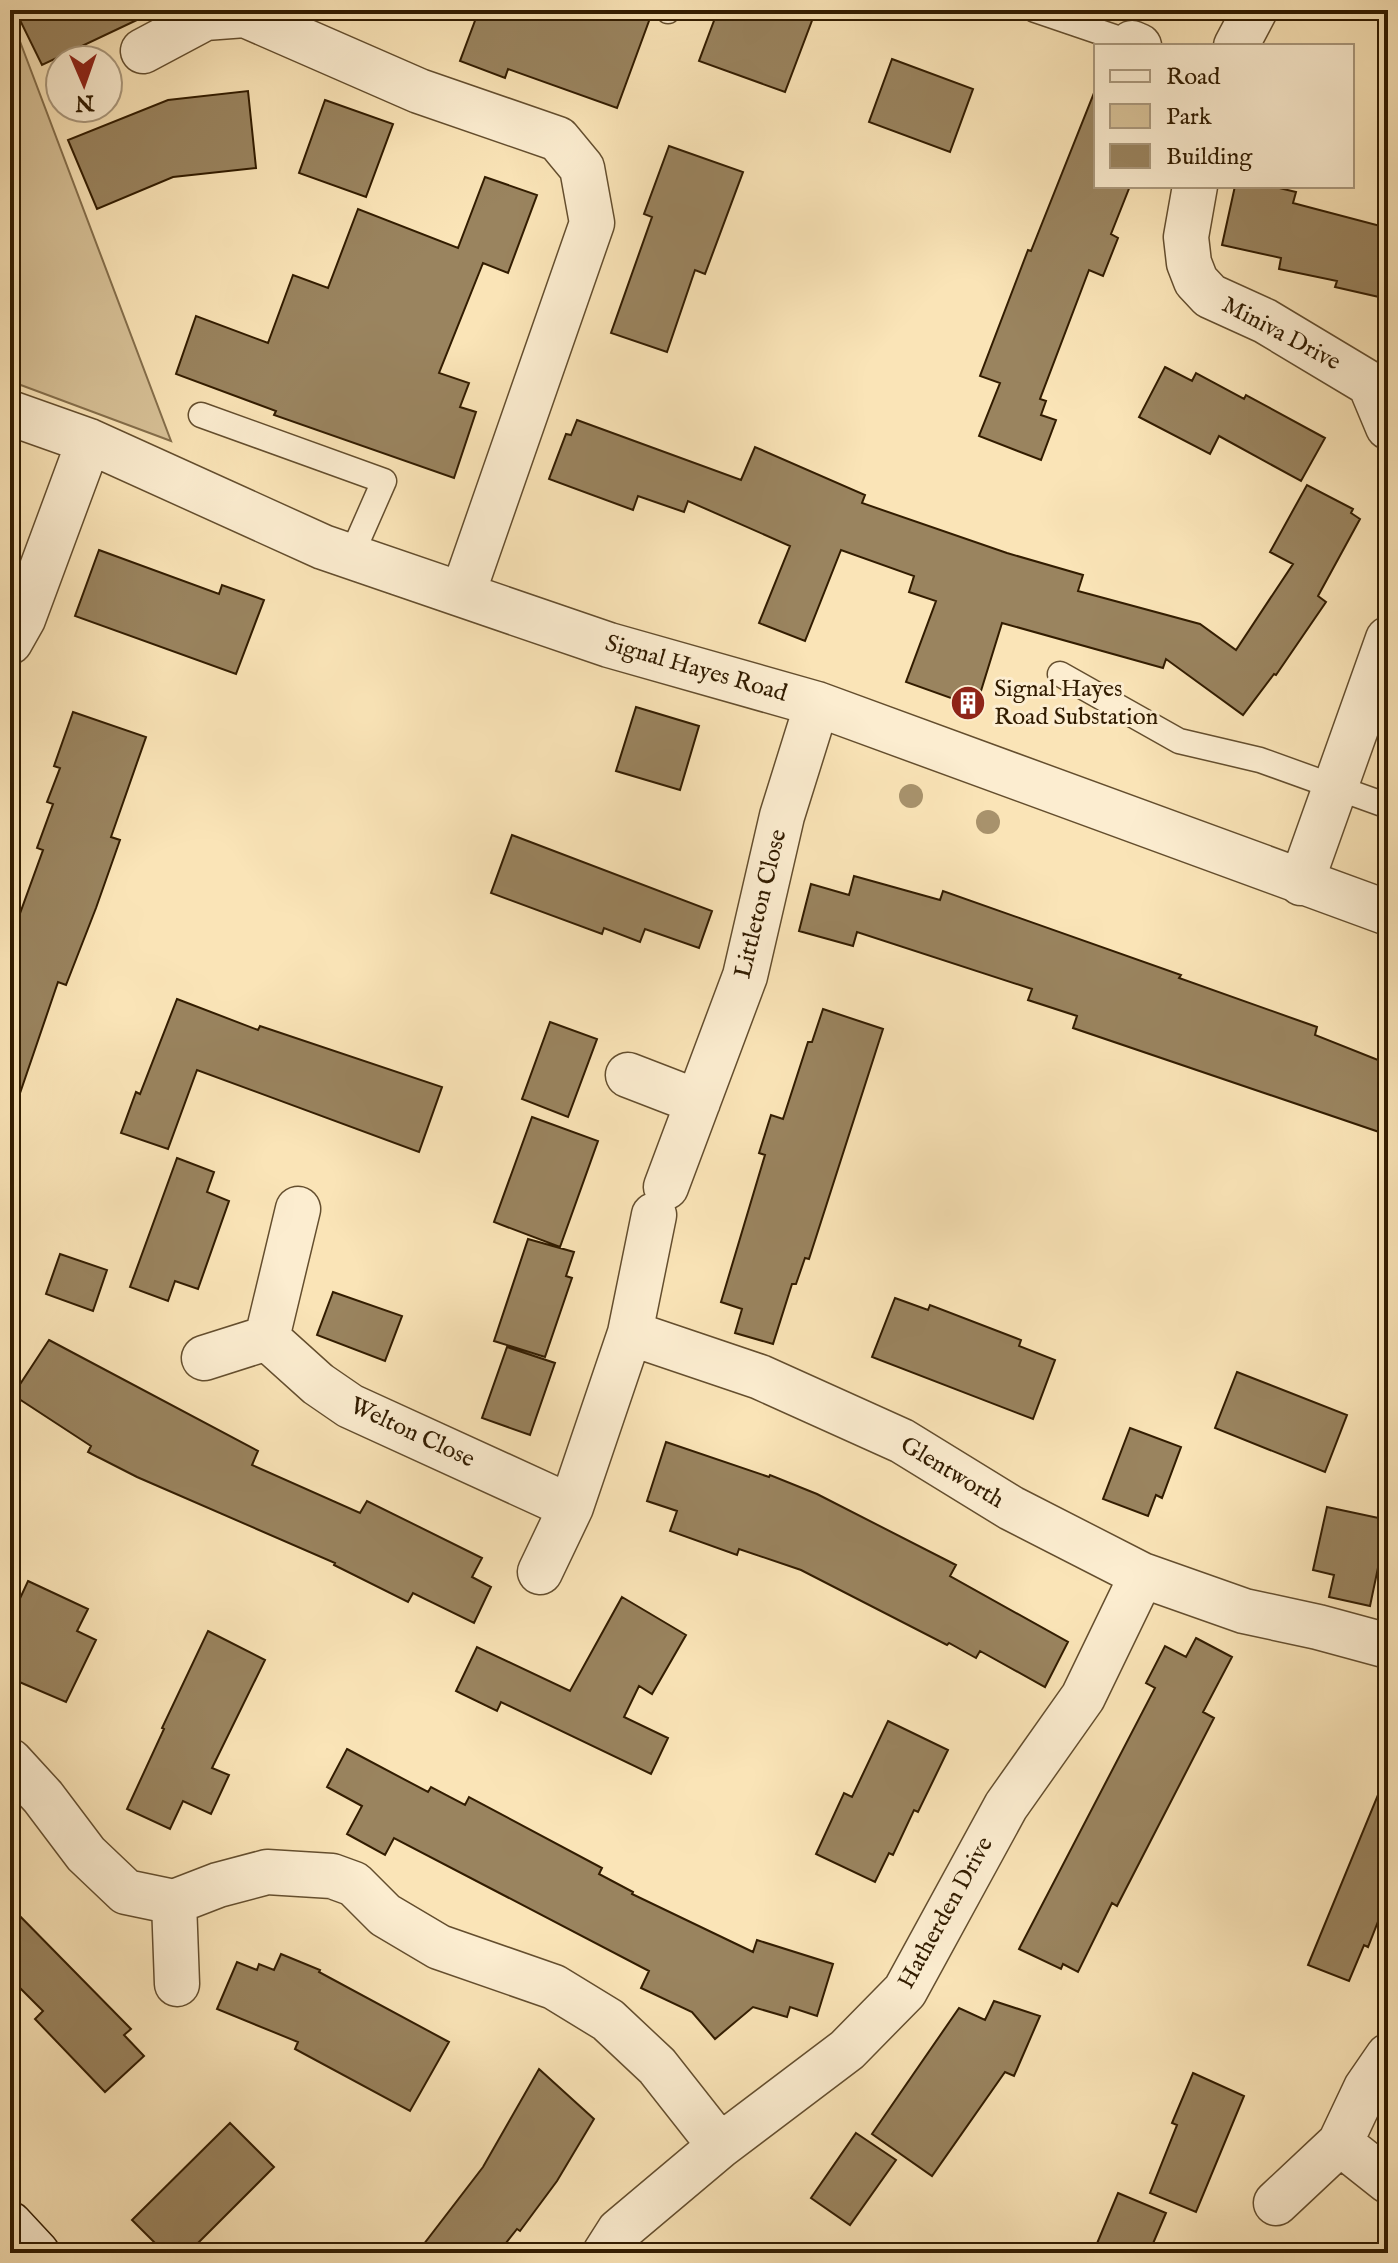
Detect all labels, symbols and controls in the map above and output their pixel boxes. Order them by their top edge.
north arrow [44,44,124,124]
legend [1094,44,1354,188]
text: Road [1166,62,1220,93]
text: N [75,88,96,116]
text: Park [1166,102,1212,133]
text: Building [1166,142,1253,173]
street label: Miniva Drive [1216,290,1346,378]
street label: Signal Hayes Road [601,628,791,710]
place label: Signal Hayes Road Substation [994,674,1159,733]
building icon: Signal Hayes Road Substation [949,684,987,722]
street label: Littleton Close [728,826,794,982]
street label: Welton Close [345,1391,479,1475]
street label: Glentworth [894,1430,1010,1516]
street label: Hatherden Drive [891,1831,1001,1995]

